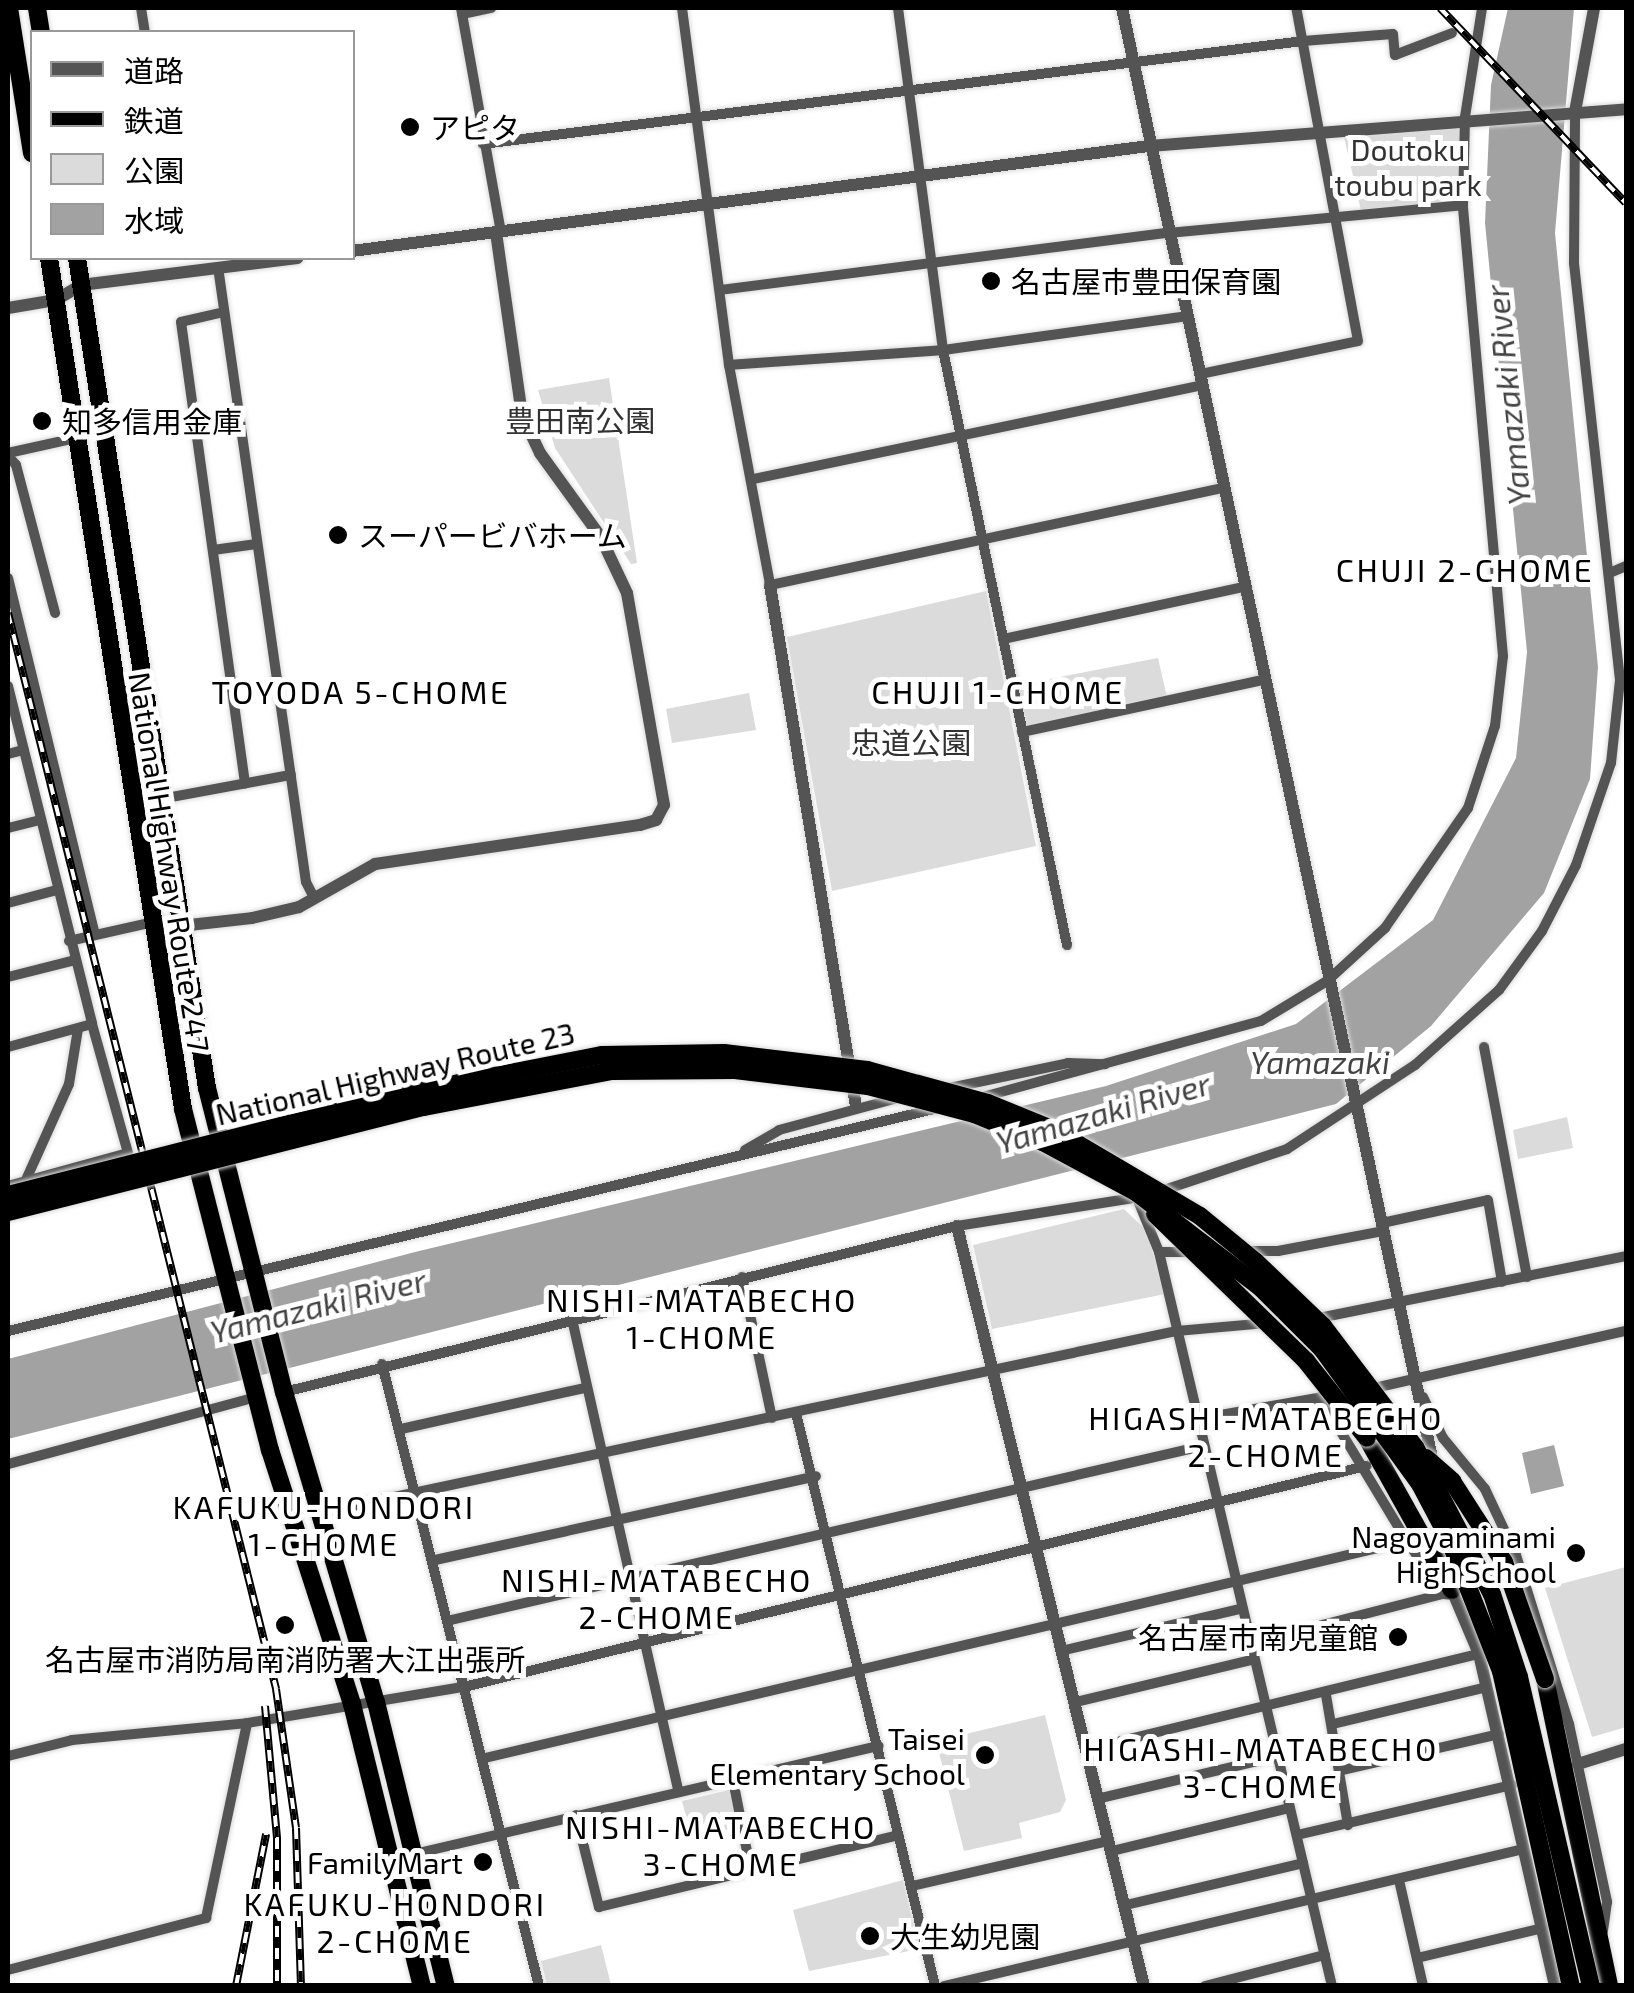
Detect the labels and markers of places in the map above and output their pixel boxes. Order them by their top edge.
place label: アピタ [430,109,520,145]
marker: アピタ [399,116,421,138]
place label: 名古屋市豊田保育園 [1011,263,1281,299]
marker: 名古屋市豊田保育園 [980,270,1002,292]
place label: 知多信用金庫 [62,403,242,439]
marker: 知多信用金庫 [31,410,53,432]
place label: スーパービバホーム [358,517,628,553]
marker: スーパービバホーム [327,524,349,546]
place label: Nagoyaminami High School [1351,1518,1556,1588]
marker: Nagoyaminami High School [1565,1542,1587,1564]
marker: 名古屋市消防局南消防署大江出張所 [274,1614,296,1636]
place label: 名古屋市南児童館 [1138,1619,1378,1655]
marker: 名古屋市南児童館 [1387,1626,1409,1648]
place label: 名古屋市消防局南消防署大江出張所 [45,1641,525,1677]
place label: Taisei Elementary School [709,1720,965,1790]
marker: Taisei Elementary School [974,1744,996,1766]
place label: FamilyMart [307,1844,463,1880]
marker: FamilyMart [472,1851,494,1873]
place label: 大生幼児園 [890,1918,1040,1954]
marker: 大生幼児園 [859,1925,881,1947]

